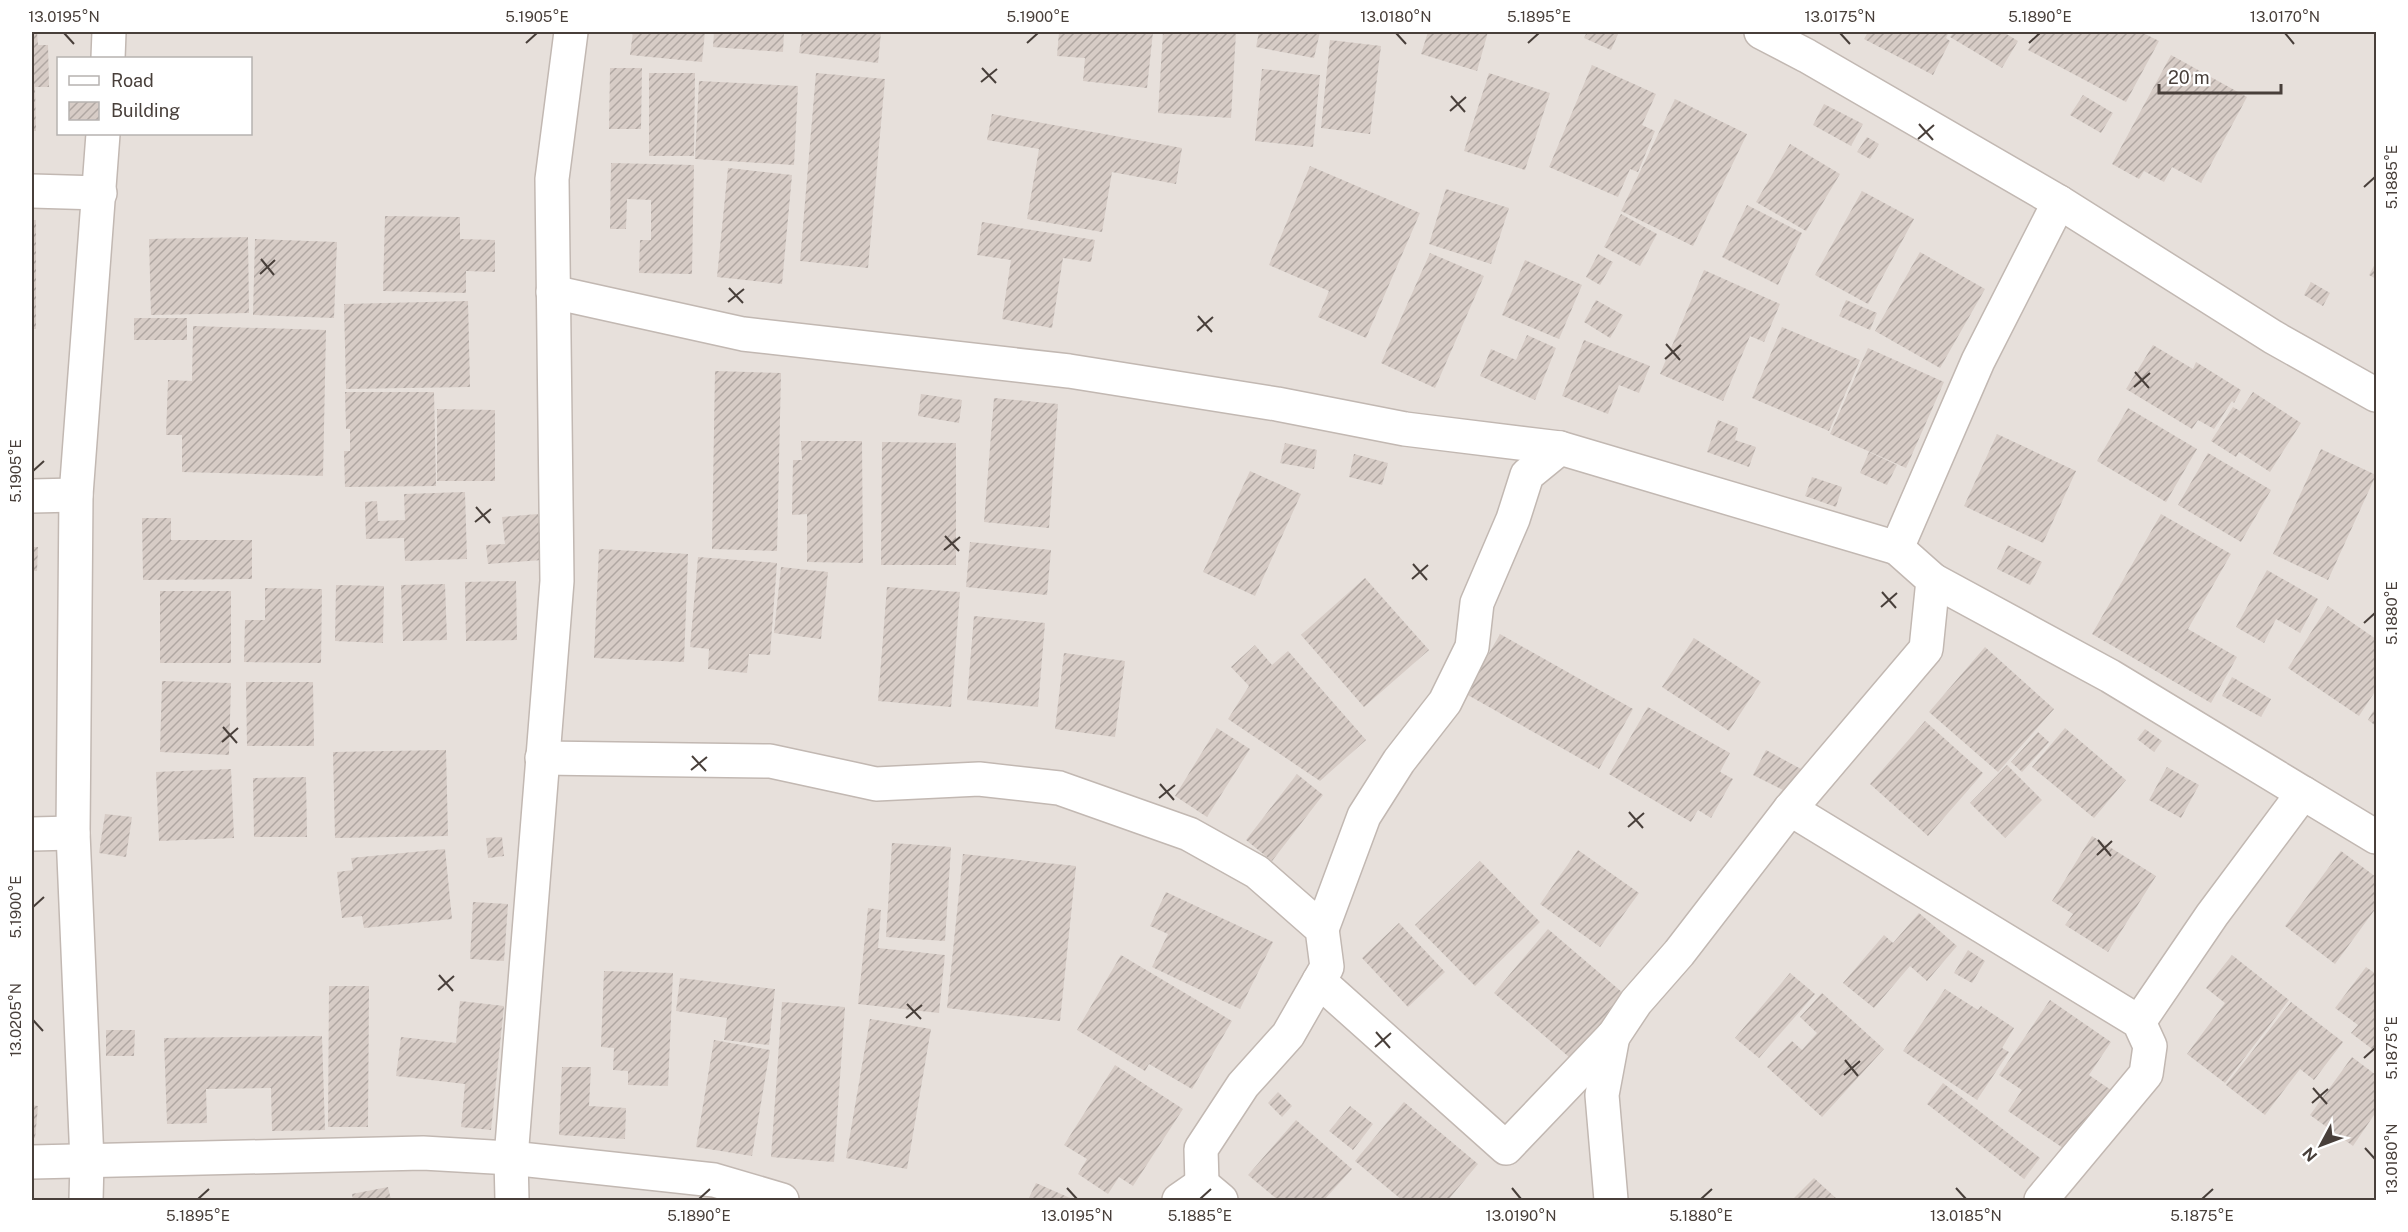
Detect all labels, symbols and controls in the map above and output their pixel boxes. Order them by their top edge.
text: 13.0195°N [28,8,100,25]
text: 5.1905°E [505,8,569,25]
text: 5.1900°E [1007,8,1069,25]
text: 13.0180°N [1360,8,1432,25]
text: 5.1895°E [1507,8,1571,25]
text: 13.0175°N [1804,8,1876,25]
text: 5.1890°E [2008,8,2072,25]
text: 13.0170°N [2250,8,2320,25]
legend [57,57,252,135]
scale bar [2159,57,2280,95]
text: 20 m [2168,67,2210,88]
text: Road [111,70,154,91]
text: Building [111,100,180,121]
text: 5.1885°E [2383,145,2400,209]
text: 5.1905°E [7,439,24,503]
text: 5.1880°E [2383,581,2400,645]
text: 5.1900°E [7,876,24,938]
text: 13.0205°N [7,983,24,1057]
text: 5.1875°E [2383,1016,2400,1080]
north arrow [2291,1115,2351,1175]
text: 13.0180°N [2383,1123,2400,1195]
text: N [2299,1144,2321,1165]
text: 5.1895°E [166,1207,230,1224]
text: 5.1890°E [667,1207,731,1224]
text: 13.0195°N [1041,1207,1113,1224]
text: 5.1885°E [1168,1207,1232,1224]
text: 13.0190°N [1486,1207,1556,1224]
text: 5.1880°E [1669,1207,1733,1224]
text: 13.0185°N [1930,1207,2002,1224]
text: 5.1875°E [2170,1207,2234,1224]

